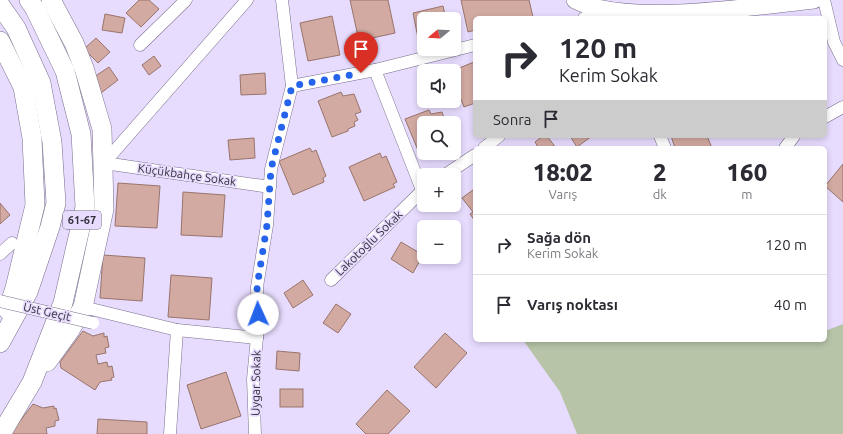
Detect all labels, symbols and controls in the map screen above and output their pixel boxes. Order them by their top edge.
north arrow [417,12,461,56]
map controls [417,12,461,264]
pin [344,32,378,73]
icon: right [493,32,545,84]
text: 120 m [559,32,637,63]
icon: arrive [350,38,372,60]
button: sound [417,64,461,108]
text: Kerim Sokak [559,65,658,85]
icon: arrive [540,108,562,130]
text: Sonra [493,111,532,128]
button: search [417,116,461,160]
text: 18:02 [533,159,593,186]
text: 2 [653,159,666,186]
text: 160 [727,159,767,186]
street label: Küçükbahçe Sokak [137,161,237,188]
button: + [417,168,461,212]
text: Varış [549,187,577,201]
text: dk [653,187,667,201]
text: m [741,187,753,201]
street label: Lakotoğlu Sokak [332,207,405,278]
road number: 61-67 [63,211,101,229]
button: − [417,220,461,264]
text: Sağa dön [527,229,591,246]
icon: right [493,234,515,256]
text: 120 m [765,236,807,253]
text: Kerim Sokak [527,246,598,260]
position arrow [237,293,279,335]
icon: arrive [493,294,515,316]
text: Varış noktası [527,296,618,313]
text: 40 m [774,296,807,313]
street label: Üst Geçit [22,300,73,323]
street label: Uygar Sokak [248,350,263,416]

